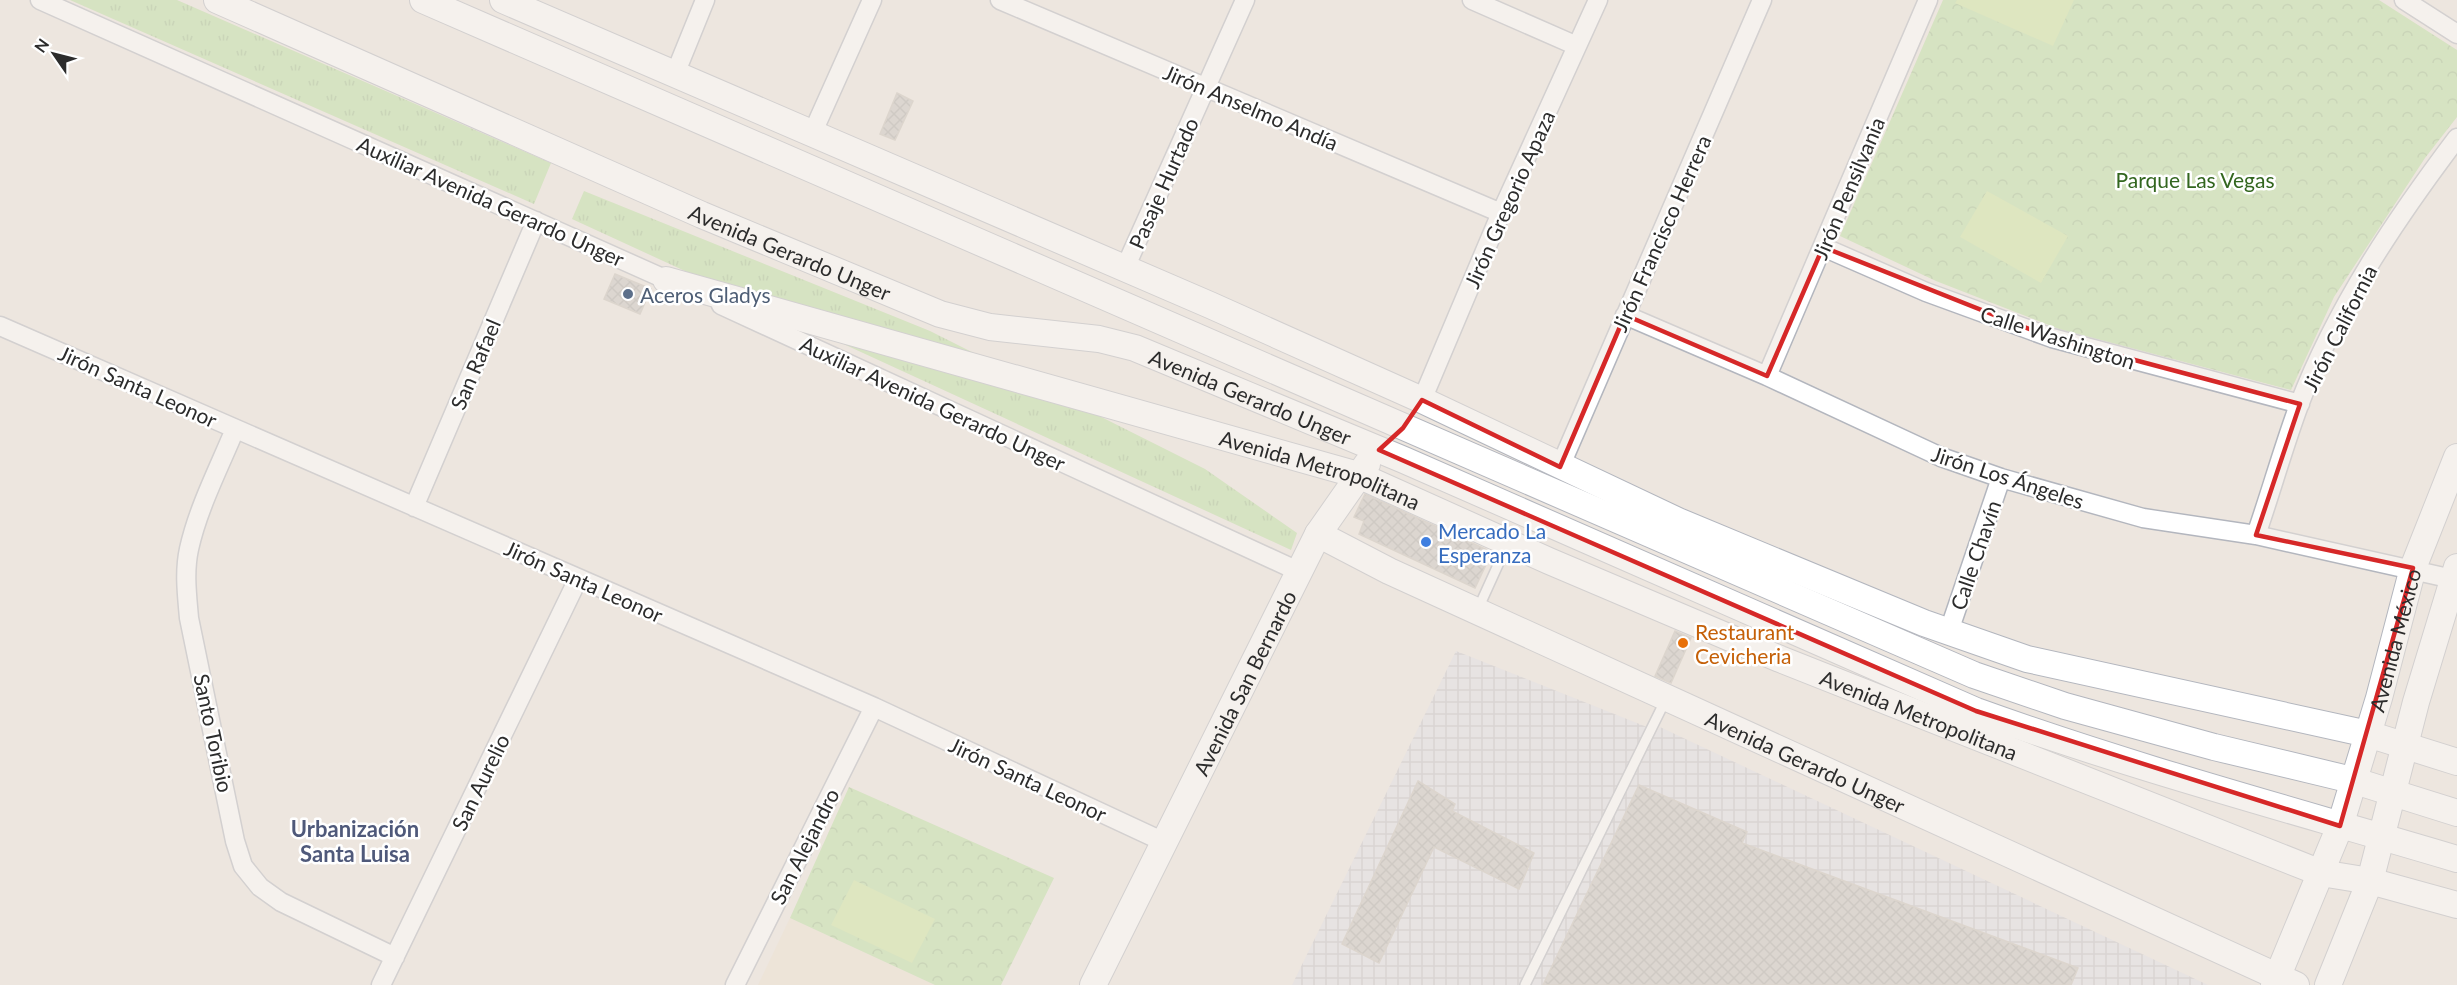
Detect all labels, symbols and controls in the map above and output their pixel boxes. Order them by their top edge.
north arrow [24,24,84,84]
text: N [30,35,53,56]
street label: Jirón Anselmo Andía [1160,59,1342,155]
street label: Jirón Gregorio Apaza [1459,106,1559,292]
street label: Jirón Pensilvania [1807,113,1889,263]
street label: Pasaje Hurtado [1123,114,1203,252]
street label: Auxiliar Avenida Gerardo Unger [354,131,629,271]
street label: Jirón Francisco Herrera [1606,131,1716,335]
park label: Parque Las Vegas [2116,167,2275,192]
street label: Avenida Gerardo Unger [685,198,895,305]
street label: Jirón California [2296,261,2382,395]
place label: Aceros Gladys [640,282,771,307]
marker: Aceros Gladys [621,287,635,301]
street label: Calle Washington [1978,300,2138,374]
street label: San Rafael [445,315,505,413]
street label: Auxiliar Avenida Gerardo Unger [796,330,1070,476]
street label: Jirón Santa Leonor [55,340,221,432]
street label: Avenida Gerardo Unger [1146,343,1356,449]
street label: Avenida Metropolitana [1217,424,1424,514]
street label: Jirón Los Ángeles [1929,441,2087,513]
street label: Calle Chavín [1945,497,2005,613]
place label: Mercado La Esperanza [1438,518,1546,567]
street label: Jirón Santa Leonor [501,535,667,627]
marker: Mercado La Esperanza [1419,535,1433,549]
street label: Avenida México [2363,566,2425,714]
street label: Avenida San Bernardo [1187,586,1301,779]
place label: Restaurant Cevicheria [1695,619,1795,668]
marker: Restaurant Cevicheria [1676,636,1690,650]
street label: Avenida Metropolitana [1817,664,2021,764]
street label: Santo Toribio [189,671,239,795]
street label: Avenida Gerardo Unger [1702,705,1909,818]
street label: San Aurelio [446,730,514,834]
street label: Jirón Santa Leonor [945,732,1111,827]
street label: San Alejandro [764,784,844,908]
district label: Urbanización Santa Luisa [291,815,419,867]

